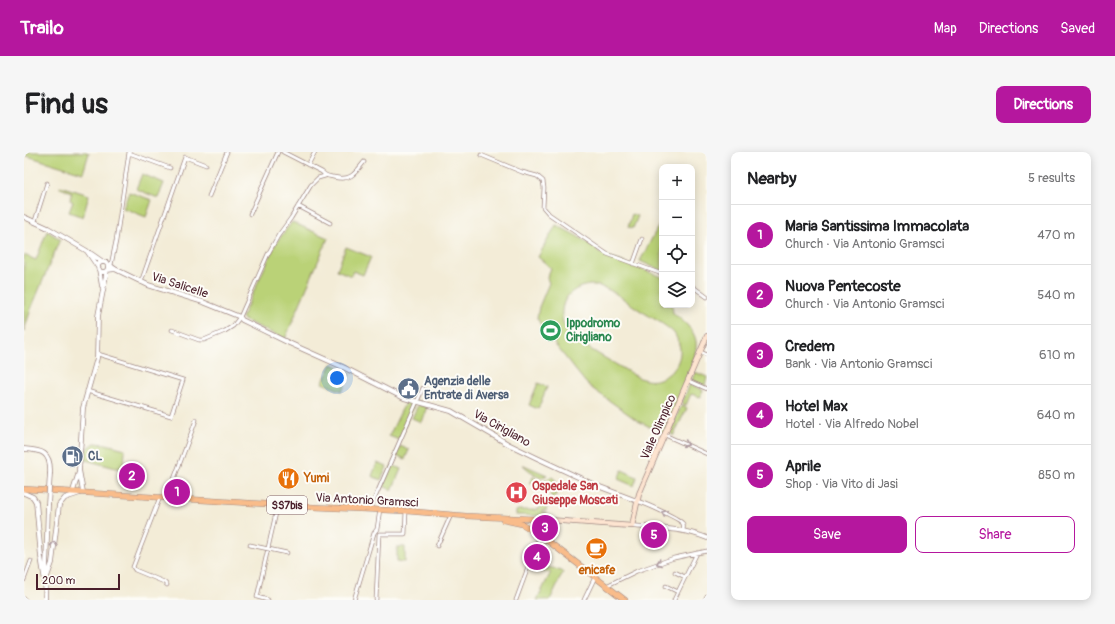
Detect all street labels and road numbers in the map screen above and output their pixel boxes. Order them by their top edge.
street label: Via Salicelle [150,269,210,302]
street label: Viale Olimpico [637,392,680,462]
street label: Via Cirigliano [470,407,534,451]
street label: Via Antonio Gramsci [315,490,419,511]
road number: SS7bis [267,496,307,514]

